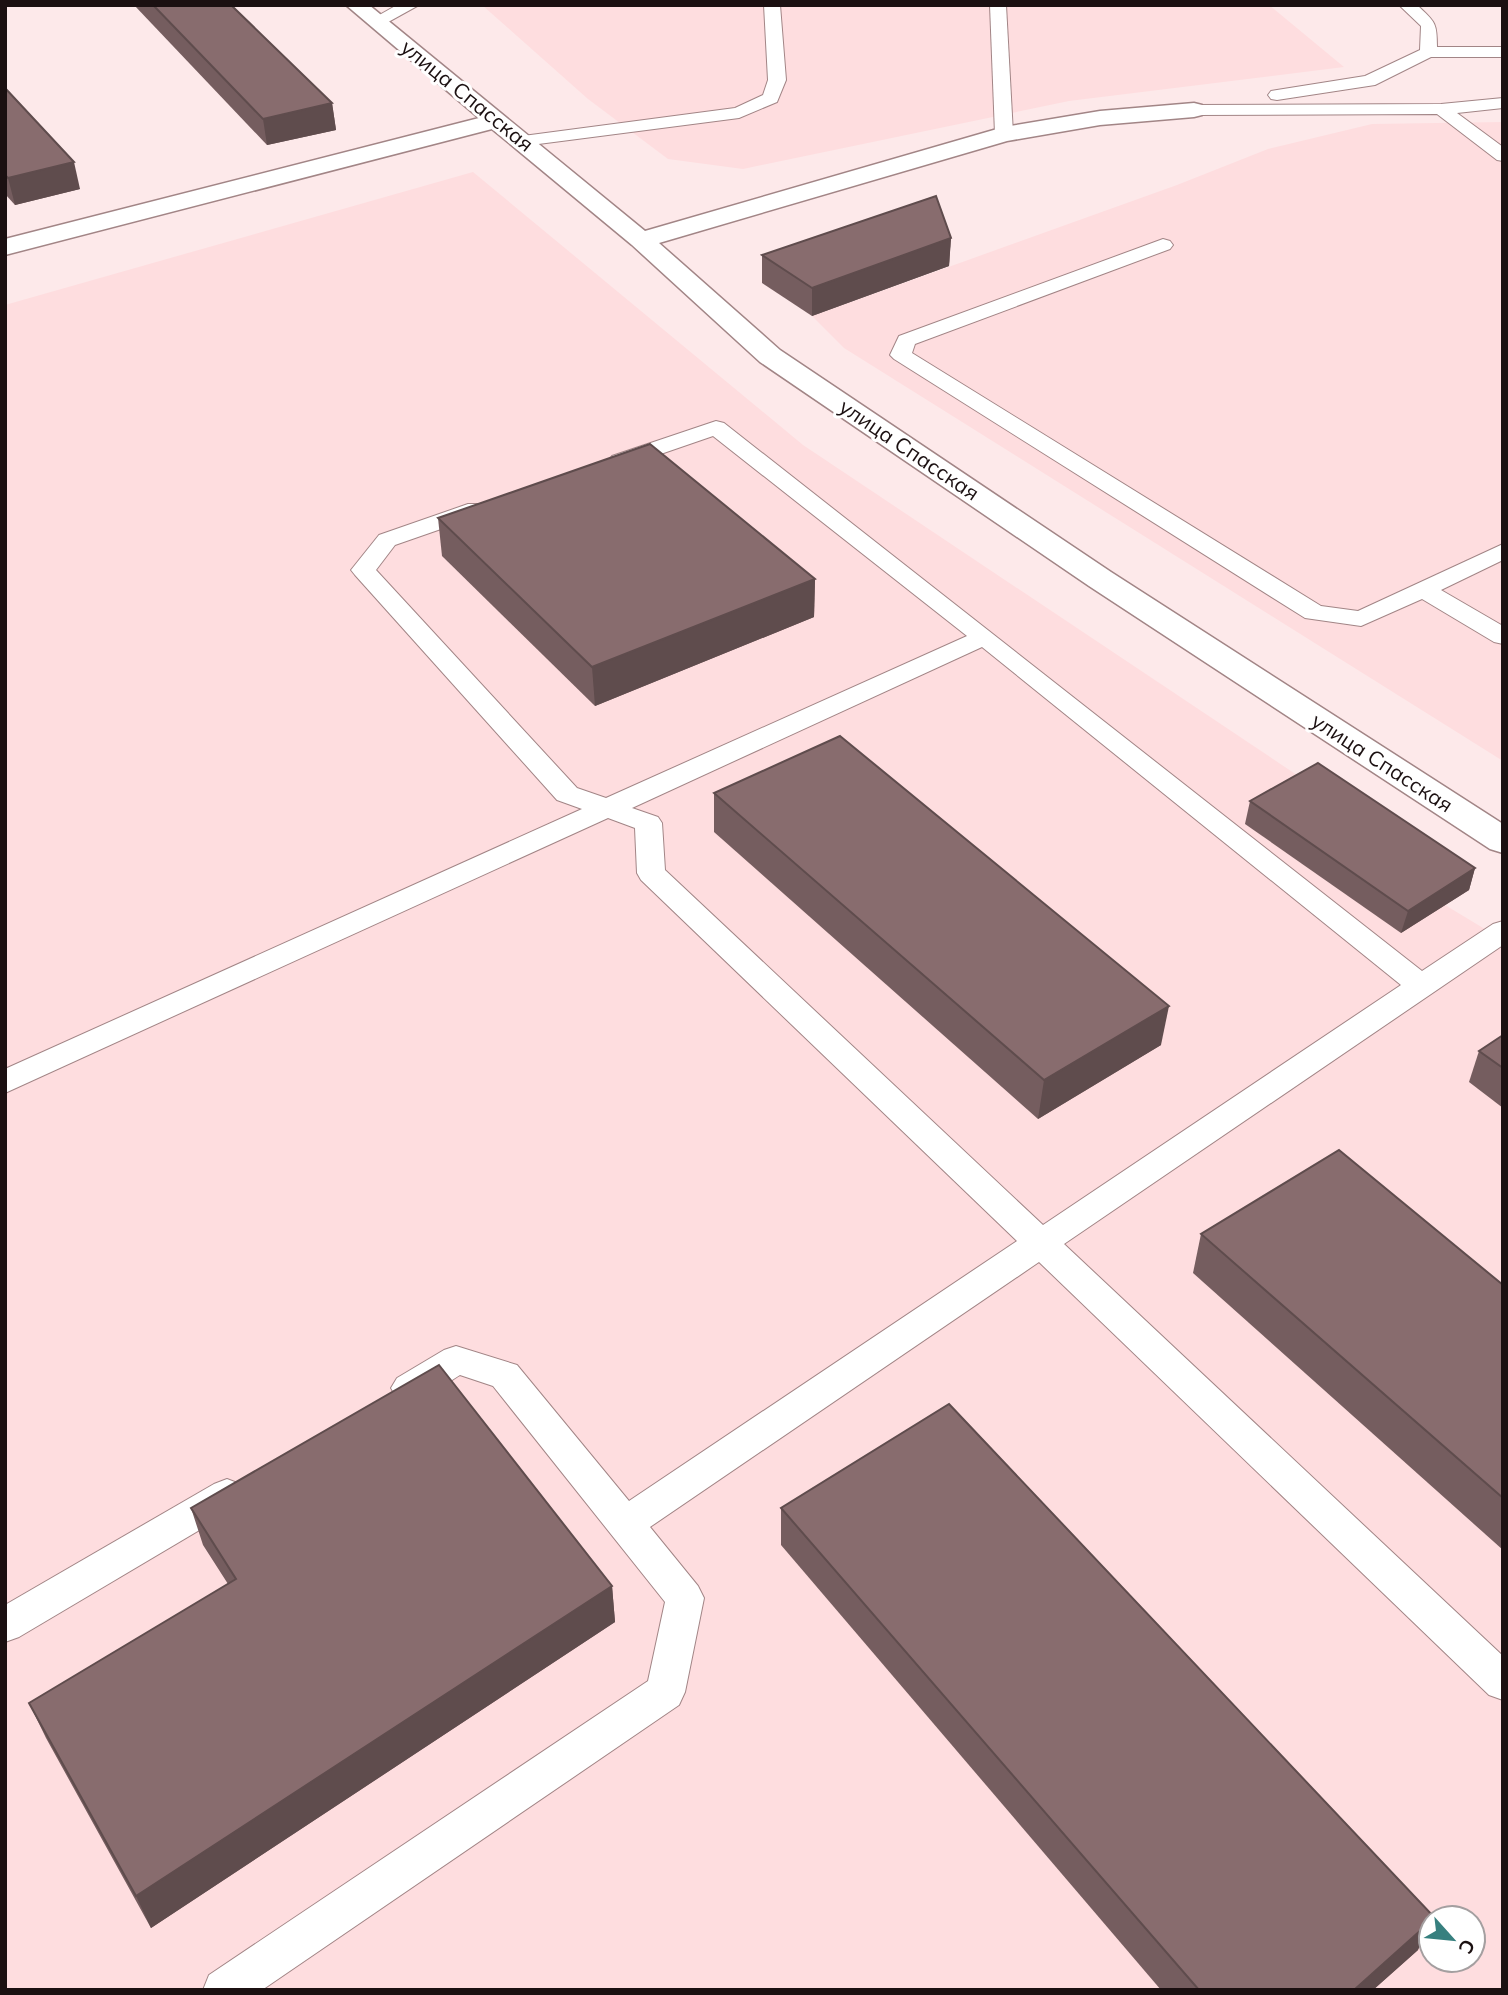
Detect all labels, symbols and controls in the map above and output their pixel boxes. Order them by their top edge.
street label: улица Спасская [396,34,539,157]
street label: улица Спасская [835,393,984,506]
street label: улица Спасская [1307,707,1458,818]
north arrow [1417,1904,1487,1974]
text: С [1454,1935,1481,1958]

